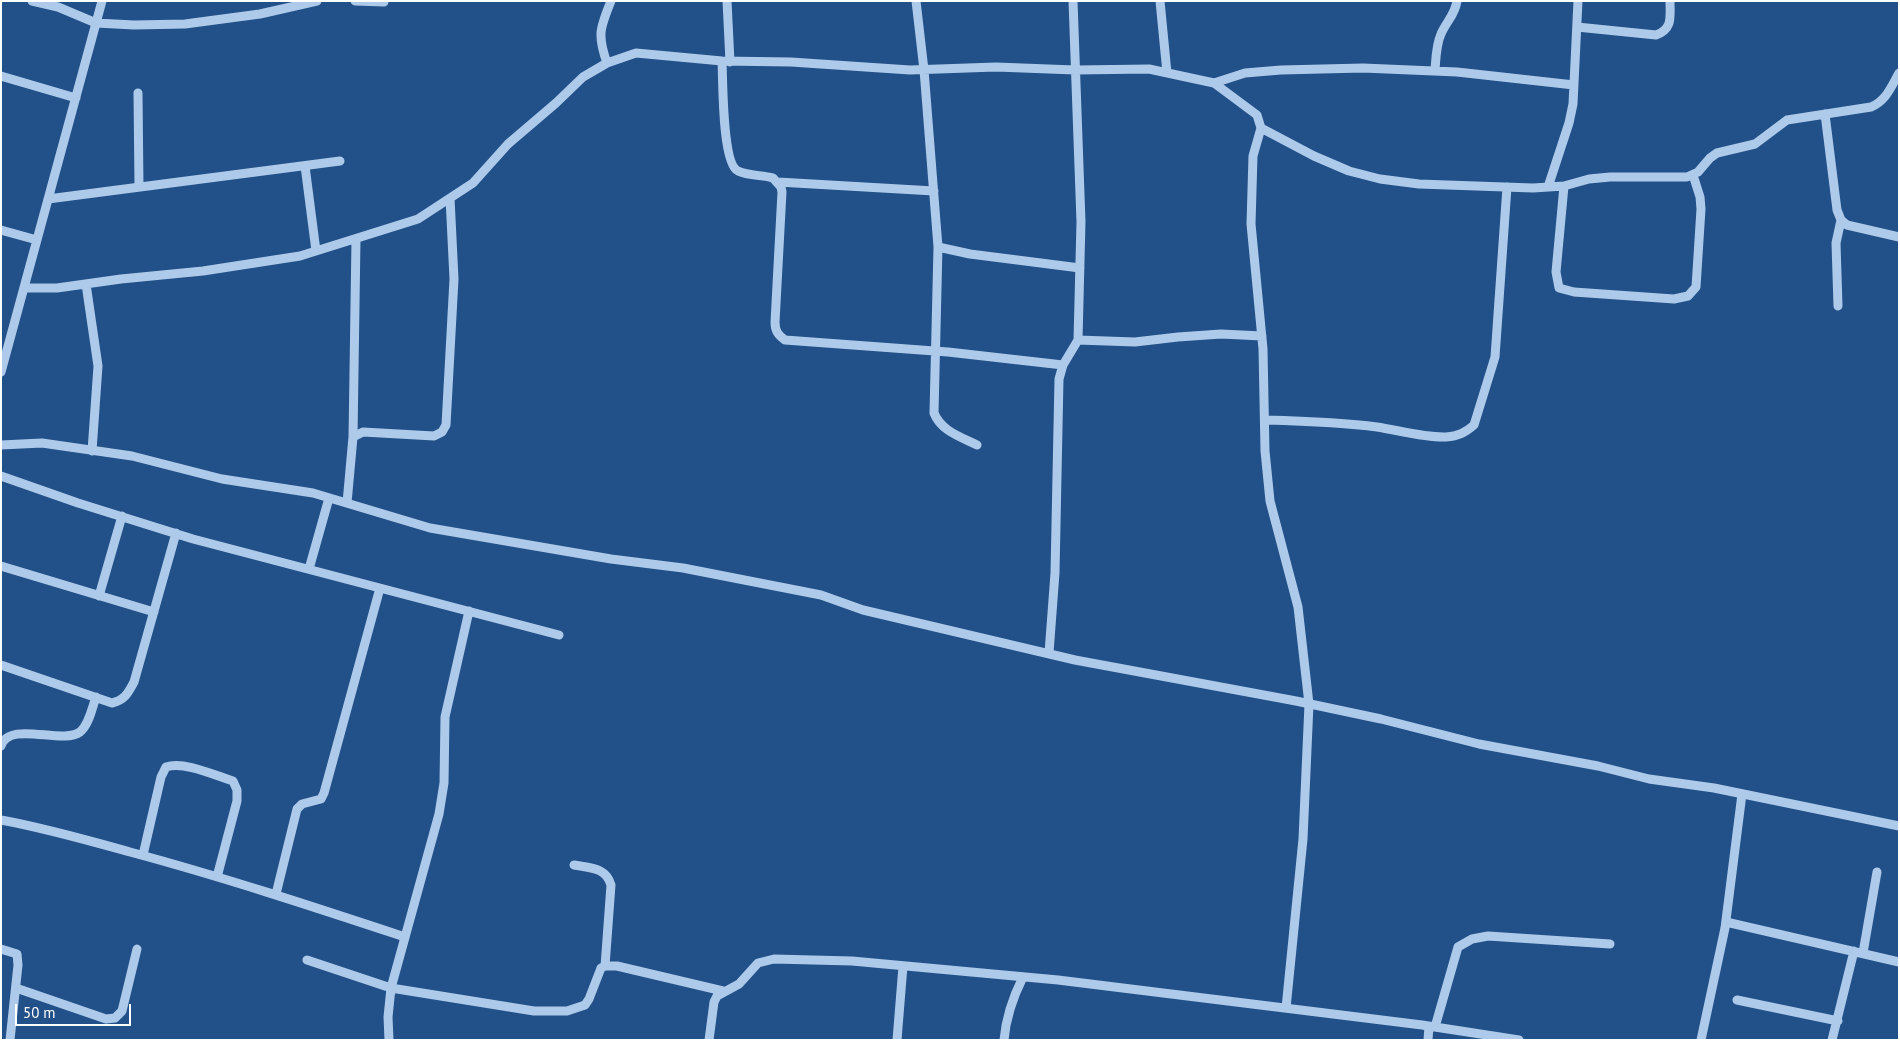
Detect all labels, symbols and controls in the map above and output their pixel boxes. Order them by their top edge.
scale bar [18,994,134,1026]
text: 50 m [23,1003,56,1022]

